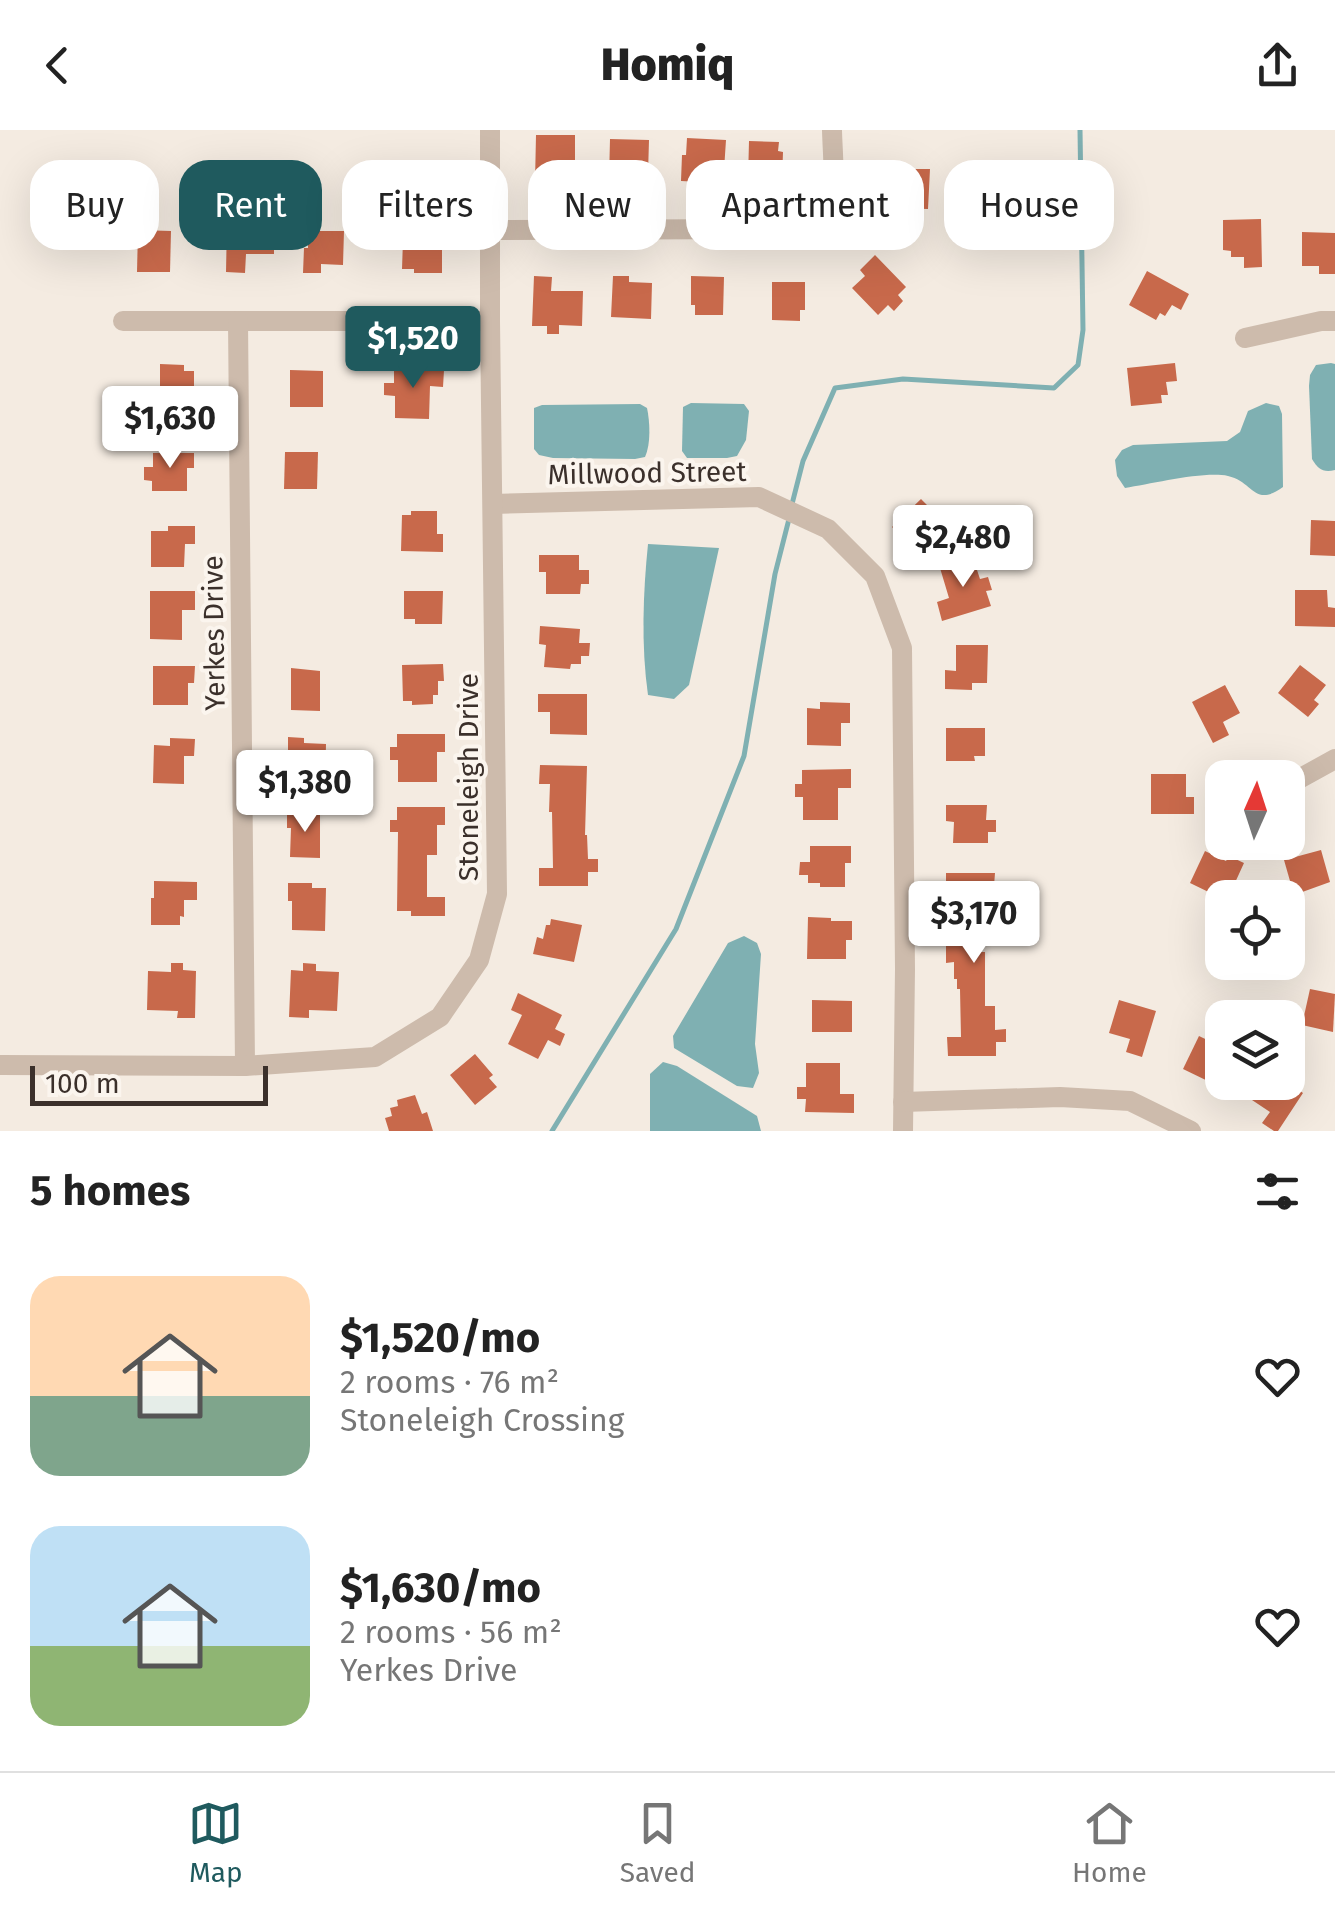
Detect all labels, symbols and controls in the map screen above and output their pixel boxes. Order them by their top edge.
icon: back [30,38,85,93]
text: Homiq [601,38,734,92]
icon: share [1250,38,1305,93]
chip: Buy [30,160,159,250]
chip: Rent [179,160,322,250]
chip: Filters [342,160,508,250]
chip: New [528,160,666,250]
chip: Apartment [686,160,924,250]
chip: House [944,160,1114,250]
pin: $1,520 [332,306,494,391]
text: $1,520 [367,319,459,357]
pin: $1,630 [89,386,251,471]
text: $1,630 [124,399,216,437]
street label: Millwood Street [547,455,748,491]
pin: $2,480 [882,505,1044,590]
text: $2,480 [915,518,1011,556]
street label: Yerkes Drive [196,555,232,711]
street label: Stoneleigh Drive [452,673,485,881]
pin: $1,380 [224,750,386,835]
north arrow [1205,760,1305,860]
map controls [1205,760,1305,1100]
text: $1,380 [258,763,352,801]
button: locate [1205,880,1305,980]
pin: $3,170 [893,881,1055,966]
text: $3,170 [931,894,1017,932]
button: layers [1205,1000,1305,1100]
scale bar [30,1061,268,1106]
text: 100 m [45,1067,120,1100]
icon: filters [1250,1164,1305,1219]
text: 5 homes [30,1166,190,1216]
text: $1,520/mo [340,1313,540,1363]
icon: home [110,1316,230,1436]
icon: heart [1250,1349,1305,1404]
text: 2 rooms · 76 m² [340,1363,559,1401]
text: Stoneleigh Crossing [340,1401,624,1439]
text: $1,630/mo [340,1563,541,1613]
icon: home [110,1566,230,1686]
icon: heart [1250,1599,1305,1654]
text: 2 rooms · 56 m² [340,1613,562,1651]
text: Yerkes Drive [340,1651,518,1689]
tab: Map [188,1796,243,1889]
tab: Saved [620,1796,696,1889]
tab: Home [1072,1796,1147,1889]

